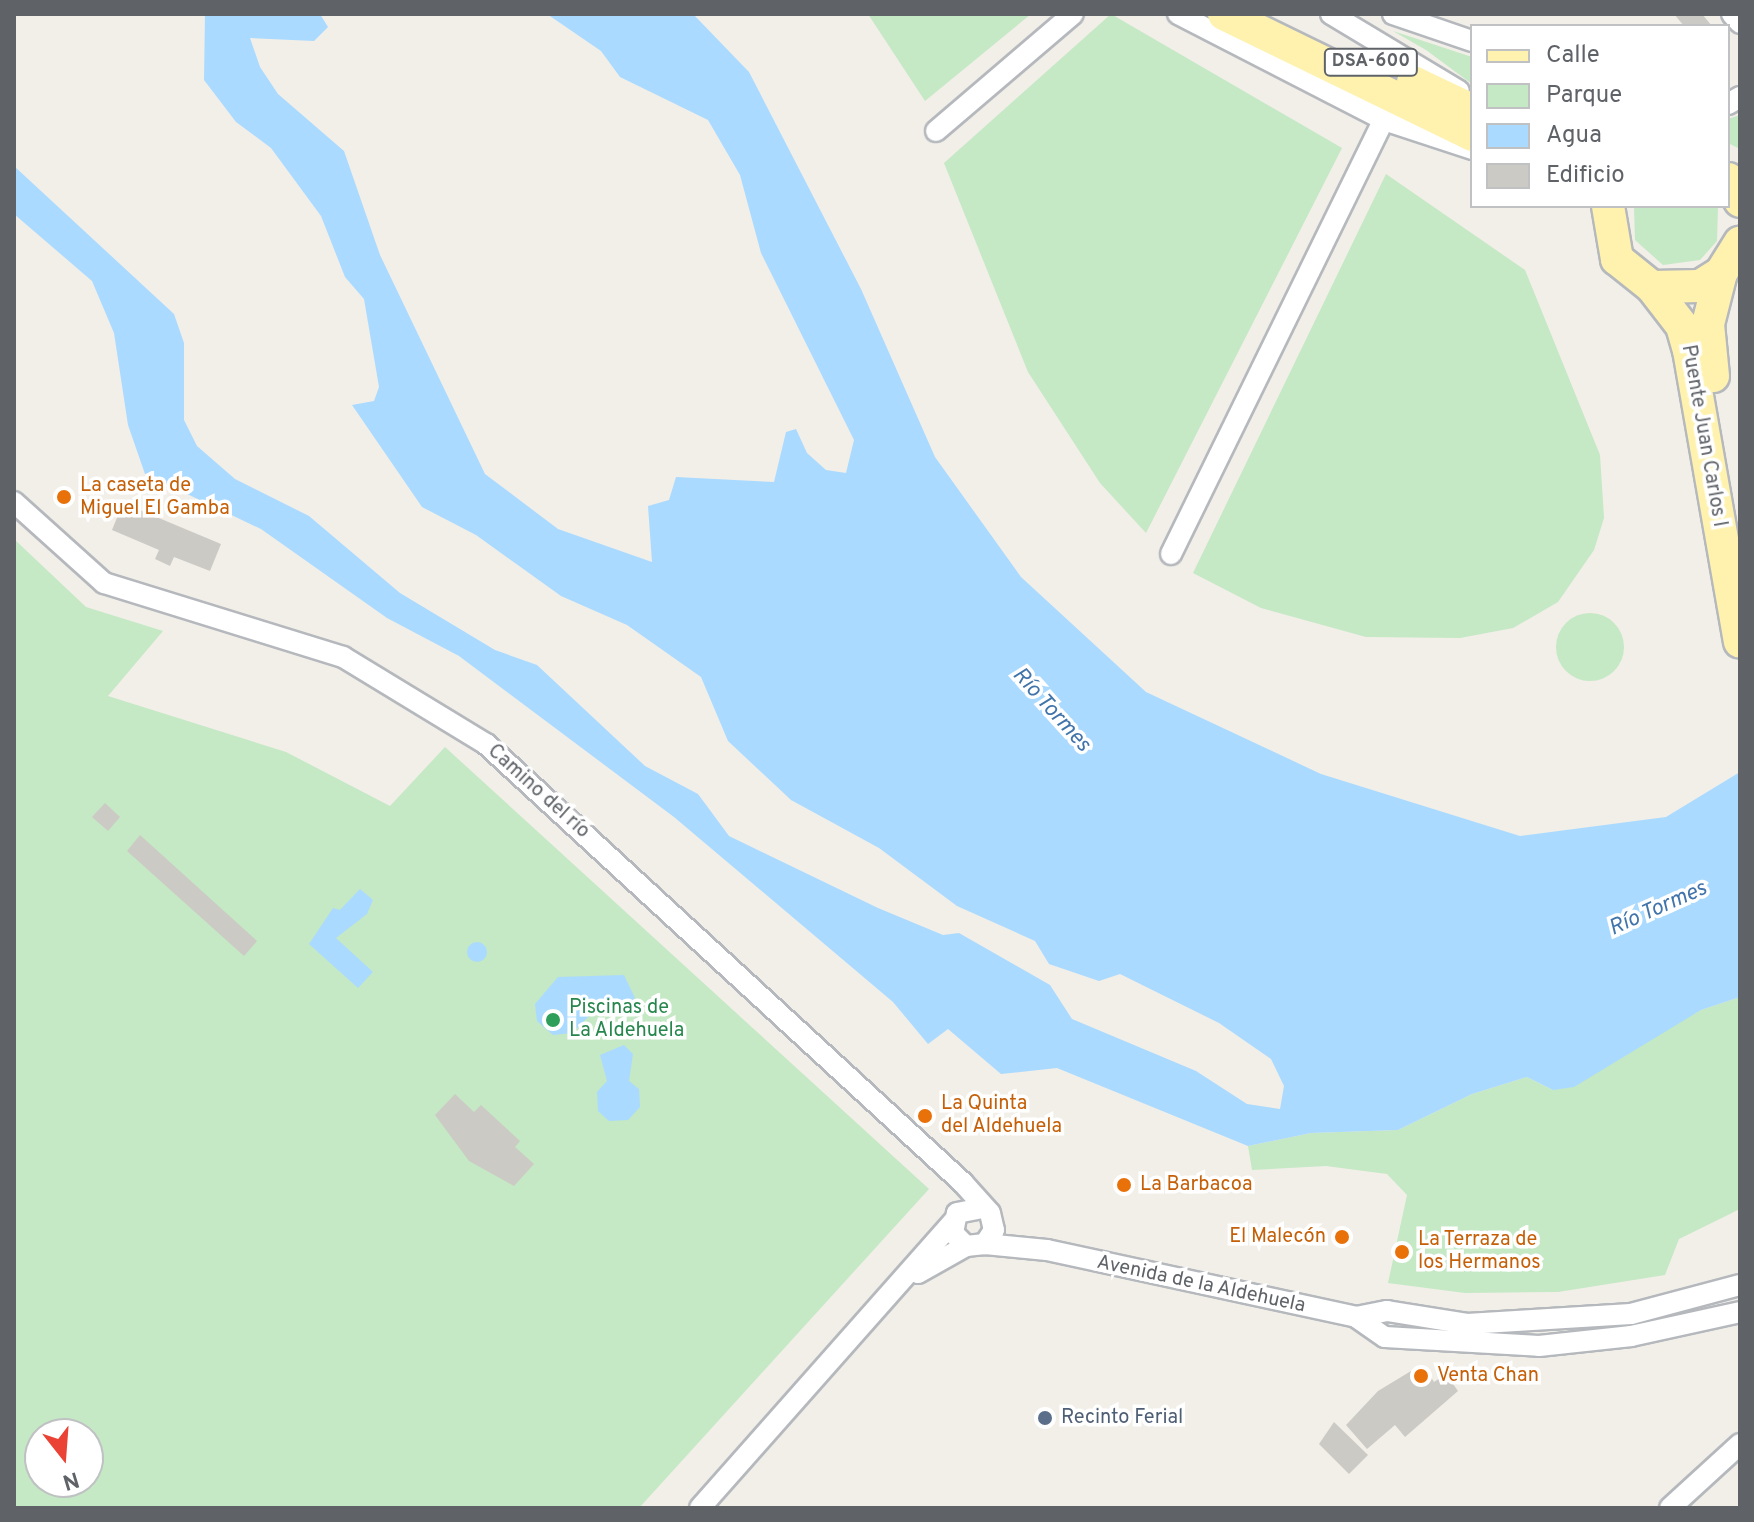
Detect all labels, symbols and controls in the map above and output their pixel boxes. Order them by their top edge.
legend [1470,24,1730,208]
text: Calle [1546,41,1600,71]
road number: DSA-600 [1323,48,1419,76]
text: Parque [1546,81,1622,111]
text: Agua [1546,121,1602,151]
text: Edificio [1546,161,1625,191]
street label: Puente Juan Carlos I [1675,343,1731,529]
place label: La caseta de Miguel El Gamba [80,474,230,521]
marker: La caseta de Miguel El Gamba [55,488,73,506]
water label: Río Tormes [1006,662,1096,758]
street label: Camino del río [482,740,594,844]
water label: Río Tormes [1604,876,1712,942]
place label: Piscinas de La Aldehuela [569,996,685,1043]
marker: Piscinas de La Aldehuela [544,1011,562,1029]
place label: La Quinta del Aldehuela [941,1092,1063,1139]
marker: La Quinta del Aldehuela [916,1107,934,1125]
place label: La Barbacoa [1140,1173,1253,1197]
marker: La Barbacoa [1115,1176,1133,1194]
place label: El Malecón [1229,1225,1326,1249]
marker: El Malecón [1333,1228,1351,1246]
place label: La Terraza de los Hermanos [1418,1228,1541,1275]
marker: La Terraza de los Hermanos [1393,1243,1411,1261]
street label: Avenida de la Aldehuela [1094,1251,1308,1319]
place label: Venta Chan [1437,1364,1539,1388]
marker: Venta Chan [1412,1367,1430,1385]
place label: Recinto Ferial [1061,1406,1183,1430]
marker: Recinto Ferial [1036,1409,1054,1427]
north arrow [24,1418,104,1498]
text: N [59,1464,82,1495]

